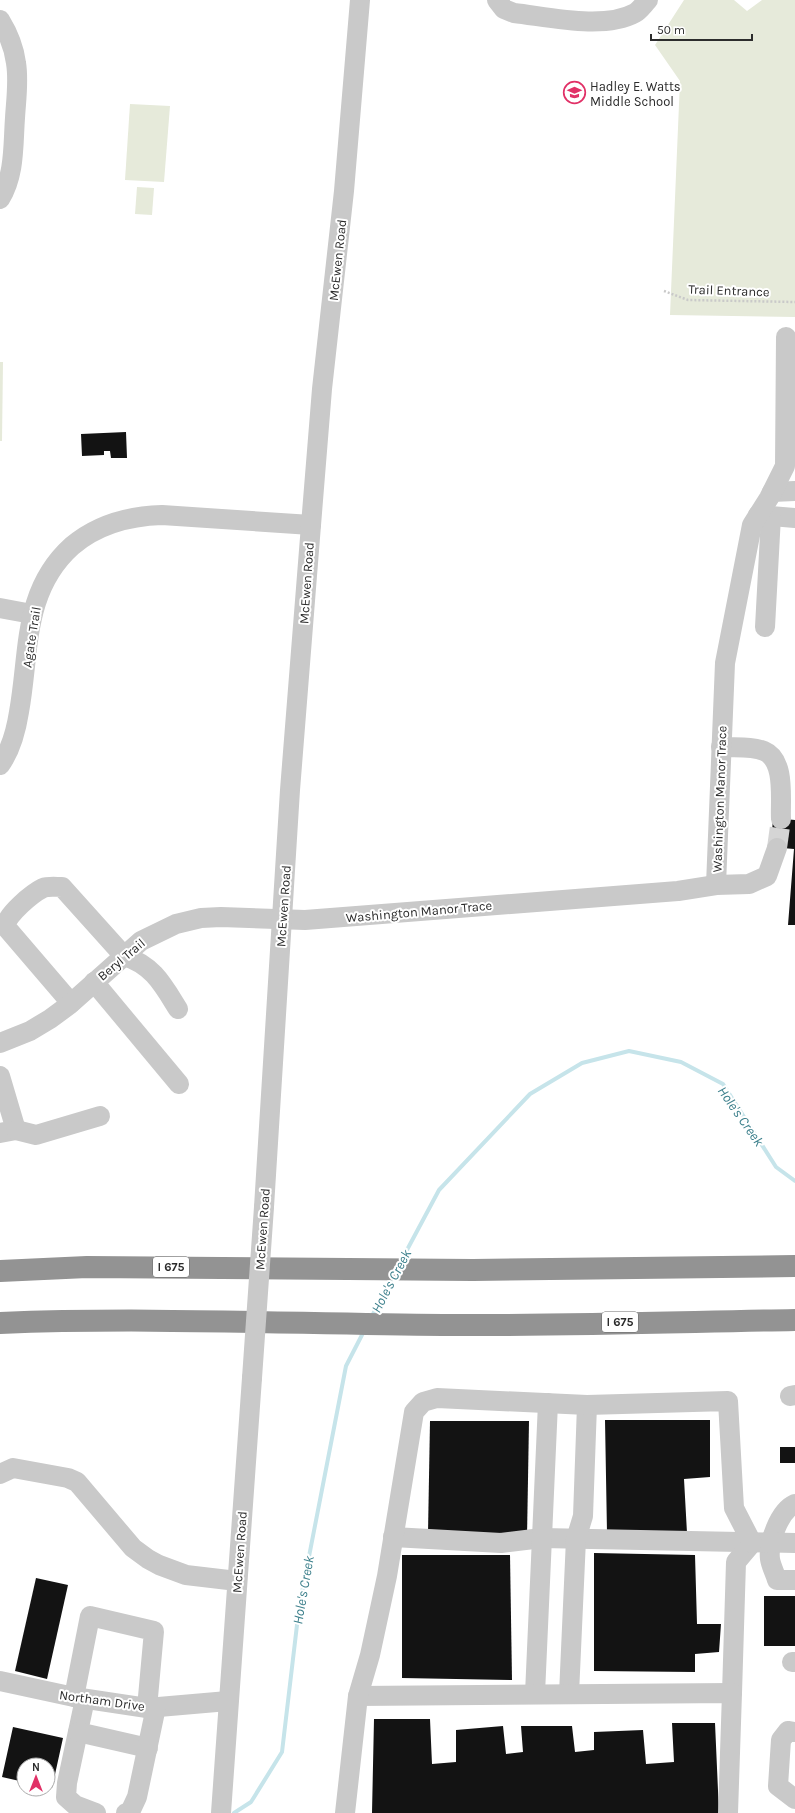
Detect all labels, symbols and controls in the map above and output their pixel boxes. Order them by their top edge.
scale bar [651,16,752,42]
text: 50 m [657,23,685,37]
place label: Hadley E. Watts Middle School [590,79,681,109]
school or university icon: Hadley E. Watts Middle School [561,80,587,106]
street label: McEwen Road [326,219,349,302]
street label: Trail Entrance [688,282,770,299]
street label: McEwen Road [296,542,317,624]
street label: Agate Trail [19,606,44,669]
street label: Washington Manor Trace [709,725,730,873]
street label: McEwen Road [273,865,294,947]
street label: Washington Manor Trace [345,898,493,925]
street label: Beryl Trail [95,935,148,984]
water label: Hole's Creek [714,1083,768,1150]
street label: McEwen Road [252,1188,273,1270]
water label: Hole's Creek [368,1246,416,1316]
road number: I 675 [153,1257,189,1277]
road number: I 675 [602,1312,638,1332]
street label: McEwen Road [229,1511,250,1593]
water label: Hole's Creek [289,1554,318,1626]
street label: Northam Drive [58,1687,146,1714]
north arrow [16,1757,56,1797]
text: N [32,1761,40,1774]

